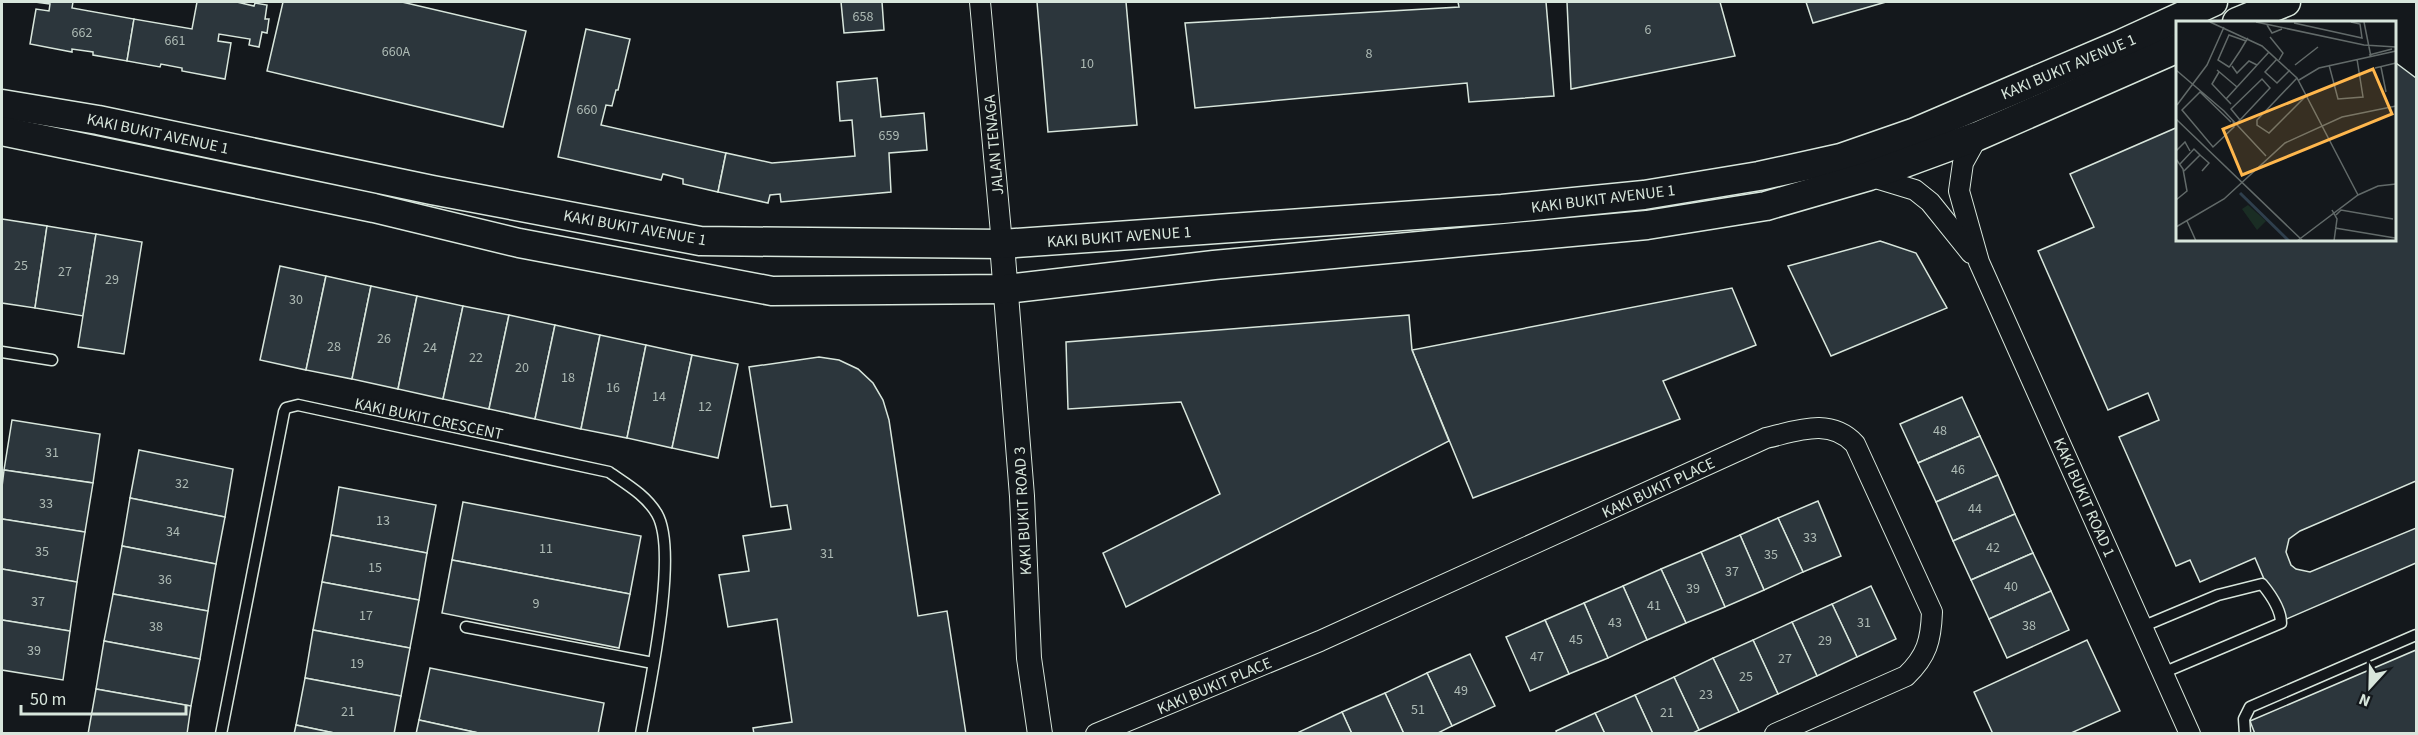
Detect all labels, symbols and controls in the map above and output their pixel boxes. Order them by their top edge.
house number: 658 [853,7,873,27]
house number: 6 [1645,20,1652,40]
inset map [2176,21,2397,242]
house number: 662 [72,23,92,43]
street label: KAKI BUKIT AVENUE 1 [1997,28,2139,105]
house number: 661 [165,31,185,51]
house number: 660A [382,42,411,62]
house number: 8 [1366,44,1373,64]
house number: 10 [1080,54,1094,74]
street label: JALAN TENAGA [979,93,1009,196]
house number: 660 [577,100,597,120]
street label: KAKI BUKIT AVENUE 1 [85,108,231,160]
house number: 659 [879,126,899,146]
street label: KAKI BUKIT AVENUE 1 [1530,179,1676,219]
street label: KAKI BUKIT AVENUE 1 [562,205,708,251]
street label: KAKI BUKIT AVENUE 1 [1046,221,1192,253]
house number: 25 [14,256,28,276]
house number: 27 [58,262,72,282]
house number: 29 [105,270,119,290]
house number: 30 [289,290,303,310]
house number: 26 [377,329,391,349]
house number: 28 [327,337,341,357]
house number: 24 [423,338,437,358]
house number: 22 [469,348,483,368]
house number: 20 [515,358,529,378]
house number: 18 [561,368,575,388]
house number: 16 [606,378,620,398]
house number: 14 [652,387,666,407]
street label: KAKI BUKIT CRESCENT [353,393,505,446]
house number: 12 [698,397,712,417]
house number: 48 [1933,421,1947,441]
street label: KAKI BUKIT ROAD 1 [2048,434,2120,561]
house number: 31 [45,443,59,463]
street label: KAKI BUKIT ROAD 3 [1009,446,1037,576]
street label: KAKI BUKIT PLACE [1598,452,1719,524]
house number: 46 [1951,460,1965,480]
house number: 32 [175,474,189,494]
house number: 33 [39,494,53,514]
house number: 44 [1968,499,1982,519]
house number: 13 [376,511,390,531]
house number: 34 [166,522,180,542]
house number: 33 [1803,528,1817,548]
house number: 42 [1986,538,2000,558]
house number: 11 [539,539,553,559]
house number: 35 [35,542,49,562]
house number: 31 [820,544,834,564]
house number: 35 [1764,545,1778,565]
house number: 15 [368,558,382,578]
house number: 37 [1725,562,1739,582]
house number: 36 [158,570,172,590]
house number: 40 [2004,577,2018,597]
house number: 39 [1686,579,1700,599]
house number: 37 [31,592,45,612]
house number: 9 [533,594,540,614]
house number: 41 [1647,596,1661,616]
house number: 17 [359,606,373,626]
house number: 43 [1608,613,1622,633]
house number: 31 [1857,613,1871,633]
house number: 38 [2022,616,2036,636]
house number: 38 [149,617,163,637]
house number: 45 [1569,630,1583,650]
house number: 29 [1818,631,1832,651]
house number: 39 [27,641,41,661]
house number: 47 [1530,647,1544,667]
house number: 27 [1778,649,1792,669]
street label: KAKI BUKIT PLACE [1154,652,1275,720]
house number: 19 [350,654,364,674]
north arrow [2340,657,2400,717]
house number: 25 [1739,667,1753,687]
scale bar [21,678,186,716]
house number: 49 [1454,681,1468,701]
house number: 23 [1699,685,1713,705]
text: 50 m [30,687,66,712]
text: N [2356,688,2374,712]
house number: 51 [1411,700,1425,720]
house number: 21 [341,702,355,722]
house number: 21 [1660,703,1674,723]

